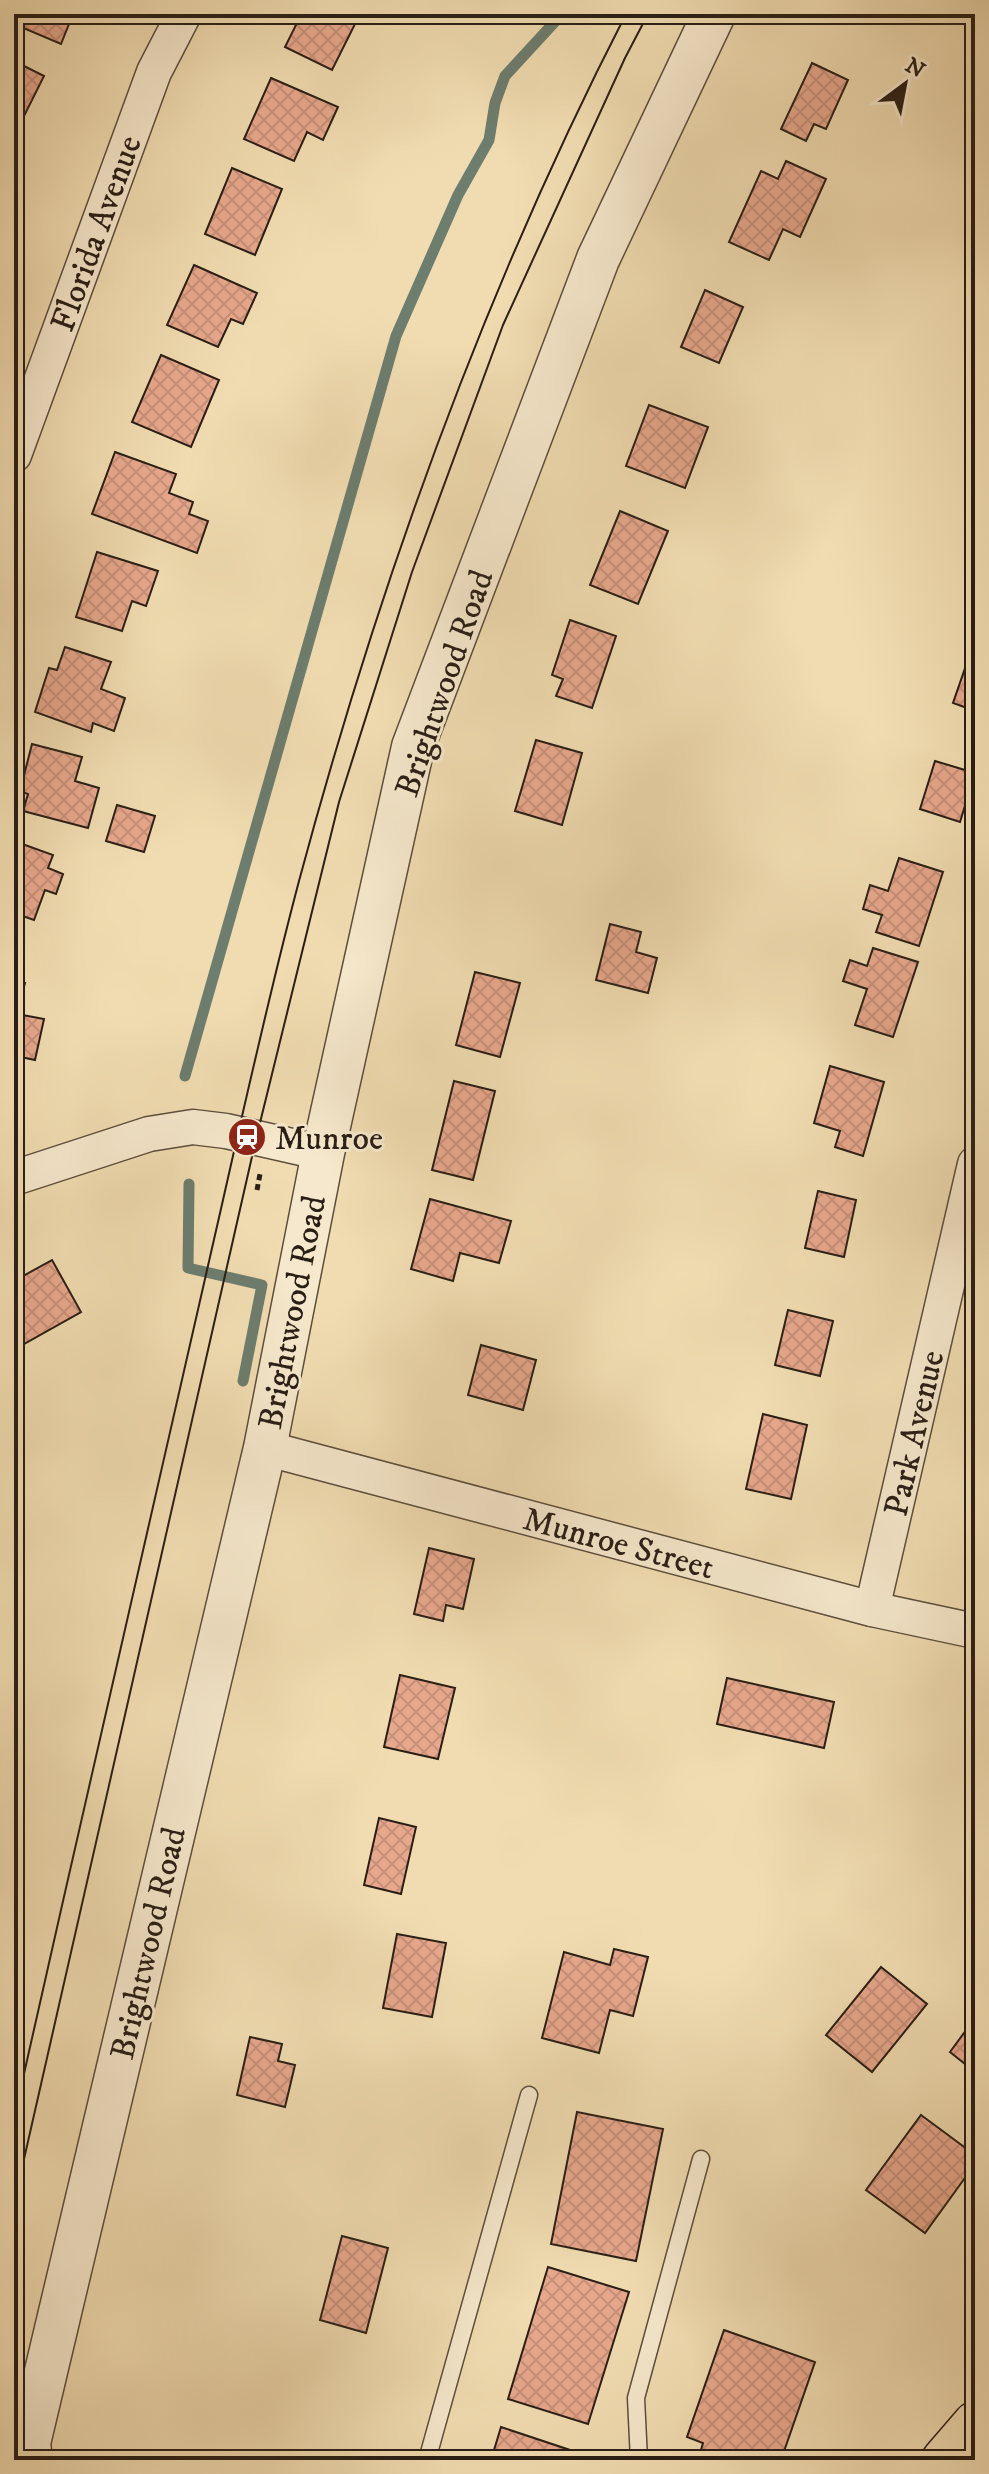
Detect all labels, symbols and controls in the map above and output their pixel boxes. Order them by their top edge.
north arrow [865,44,945,124]
text: N [900,52,930,85]
street label: Florida Avenue [42,130,152,337]
street label: Brightwood Road [386,565,503,803]
station icon: Munroe [226,1116,268,1158]
place label: Munroe [275,1118,383,1160]
street label: Brightwood Road [250,1192,336,1433]
street label: Park Avenue [875,1346,954,1520]
street label: Munroe Street [519,1498,719,1590]
street label: Brightwood Road [102,1823,196,2064]

